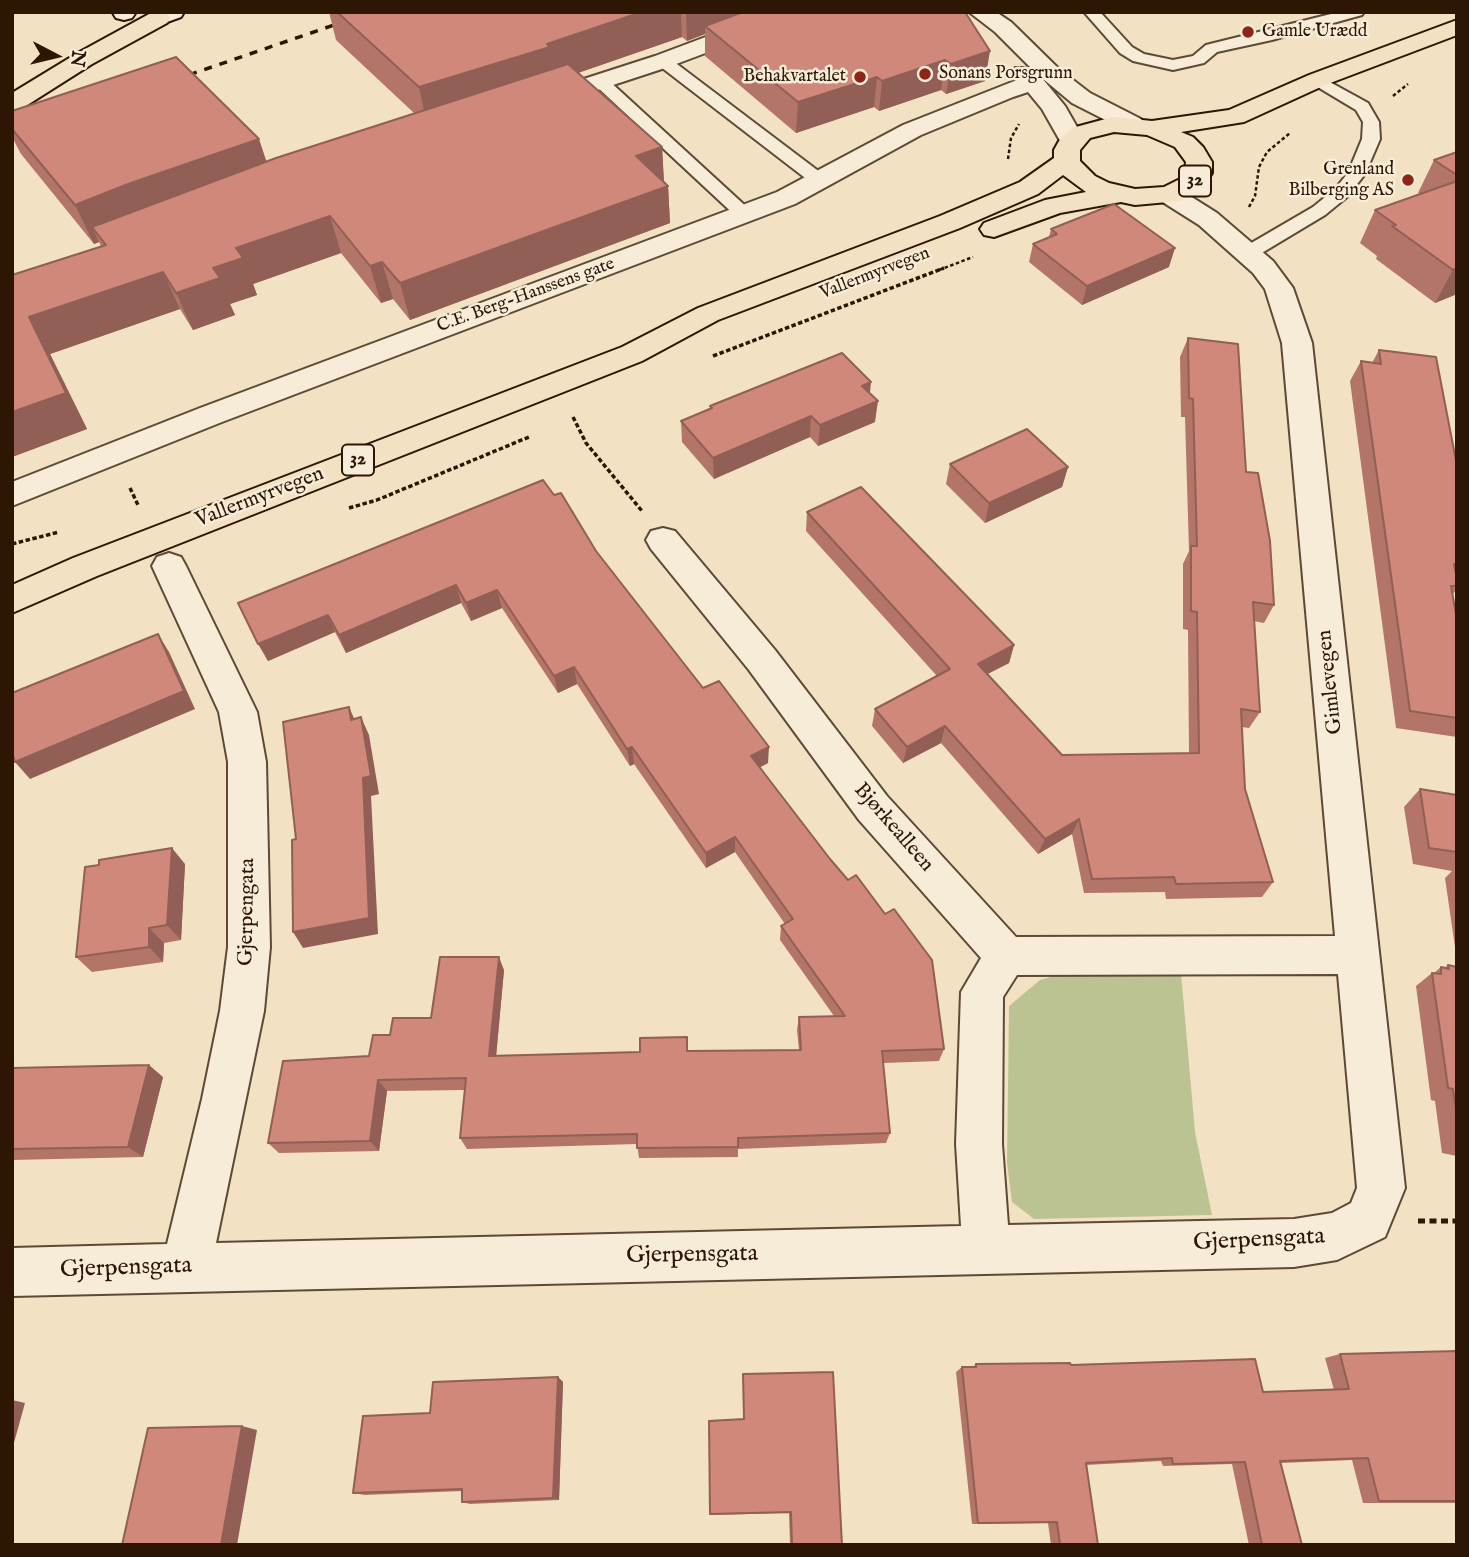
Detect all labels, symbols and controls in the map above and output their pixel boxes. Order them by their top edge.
north arrow [21,21,91,91]
place label: Gamle Urædd [1262,21,1367,43]
marker: Gamle Urædd [1240,24,1256,40]
text: N [64,49,90,68]
place label: Sonans Porsgrunn [939,63,1073,85]
place label: Behakvartalet [743,66,846,88]
marker: Sonans Porsgrunn [917,66,933,82]
marker: Behakvartalet [852,69,868,85]
place label: Grenland Bilberging AS [1289,159,1394,202]
road number: 32 [1179,166,1211,196]
marker: Grenland Bilberging AS [1400,172,1416,188]
street label: Vallermyrvegen [817,243,933,305]
street label: C.E. Berg-Hanssens gate [434,254,618,338]
road number: 32 [342,444,374,475]
street label: Vallermyrvegen [192,462,328,534]
street label: Gimlevegen [1313,629,1349,735]
street label: Bjørkealleen [848,778,938,878]
street label: Gjerpengata [234,858,262,966]
street label: Gjerpensgata [1192,1223,1326,1259]
street label: Gjerpensgata [626,1240,758,1272]
street label: Gjerpensgata [60,1252,192,1286]

